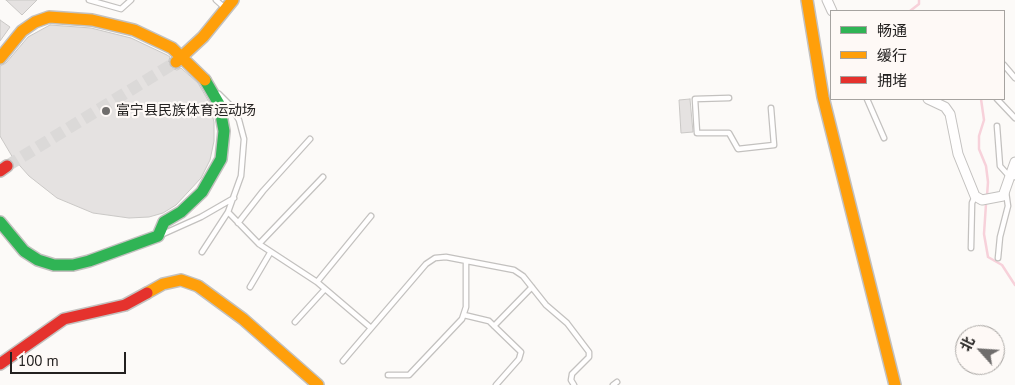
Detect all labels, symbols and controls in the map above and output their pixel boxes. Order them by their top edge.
legend [830,10,1005,100]
text: 畅通 [877,21,907,40]
text: 缓行 [877,46,907,65]
text: 拥堵 [877,71,907,90]
place label: 富宁县民族体育运动场 [116,103,256,119]
marker: 富宁县民族体育运动场 [100,105,112,117]
north arrow [955,325,1005,375]
text: 北 [956,334,979,354]
scale bar [12,342,129,374]
text: 100 m [18,351,59,370]

